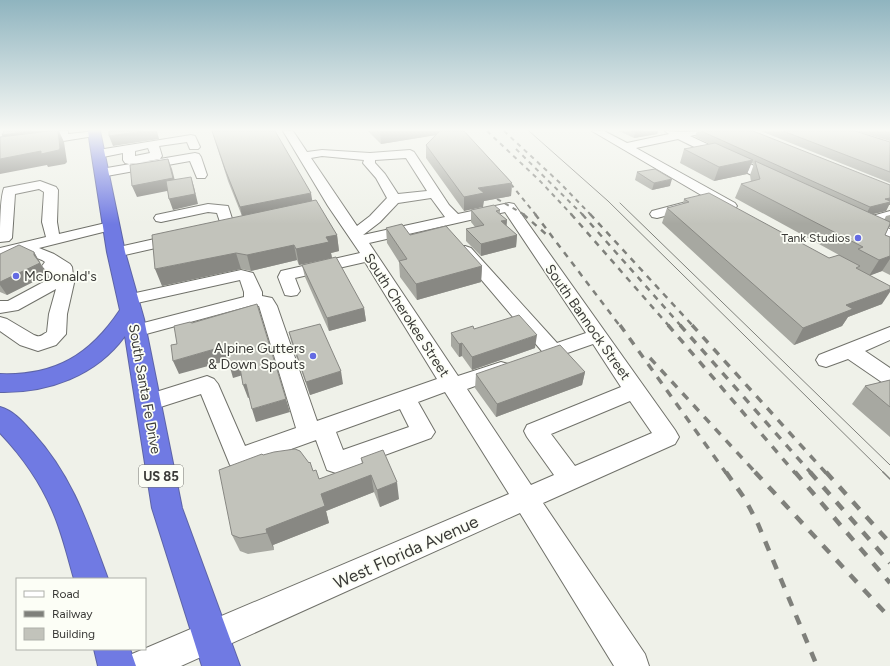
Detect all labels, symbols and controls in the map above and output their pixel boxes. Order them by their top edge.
place label: Tank Studios [782,231,850,245]
marker: Tank Studios [853,233,863,243]
street label: South Cherokee Street [360,250,453,380]
street label: South Bannock Street [541,261,634,384]
place label: McDonald's [24,268,97,285]
marker: McDonald's [11,271,21,281]
street label: South Santa Fe Drive [125,323,164,456]
place label: Alpine Gutters & Down Spouts [208,340,305,373]
marker: Alpine Gutters & Down Spouts [308,351,318,361]
road number: US 85 [139,465,183,487]
street label: West Florida Avenue [331,511,481,593]
legend [16,578,146,650]
text: Road [52,587,80,601]
text: Railway [52,607,93,621]
text: Building [52,627,95,641]

